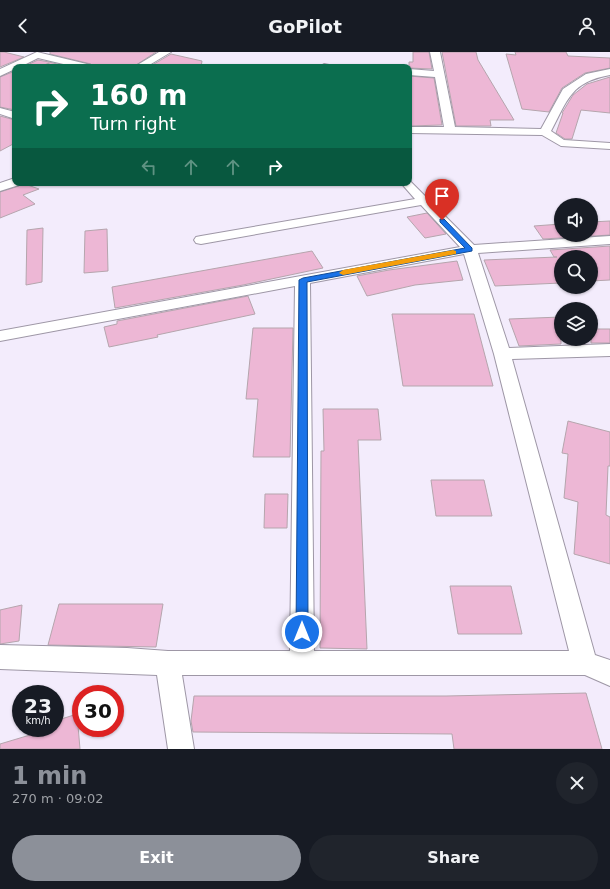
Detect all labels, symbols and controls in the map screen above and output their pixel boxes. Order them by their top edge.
icon: back [12,15,34,37]
icon: person [576,15,598,37]
text: GoPilot [268,16,342,37]
text: 160 m [90,79,187,112]
icon: right [24,80,76,132]
text: Turn right [90,113,176,134]
icon: left [138,156,160,178]
icon: ahead [180,156,202,178]
icon: ahead [222,156,244,178]
icon: right [264,156,286,178]
pin [425,179,459,220]
icon: arrive [431,185,453,207]
map controls [554,198,598,346]
button: sound [554,198,598,242]
button: search [554,250,598,294]
button: layers [554,302,598,346]
position arrow [281,611,323,653]
speed limit sign: 30 [72,685,124,737]
text: 23 [24,694,52,718]
text: km/h [25,715,51,726]
text: 1 min [12,762,87,790]
button: close [556,762,598,804]
text: 270 m · 09:02 [12,791,103,806]
button: Exit [12,835,301,881]
button: Share [309,835,598,881]

